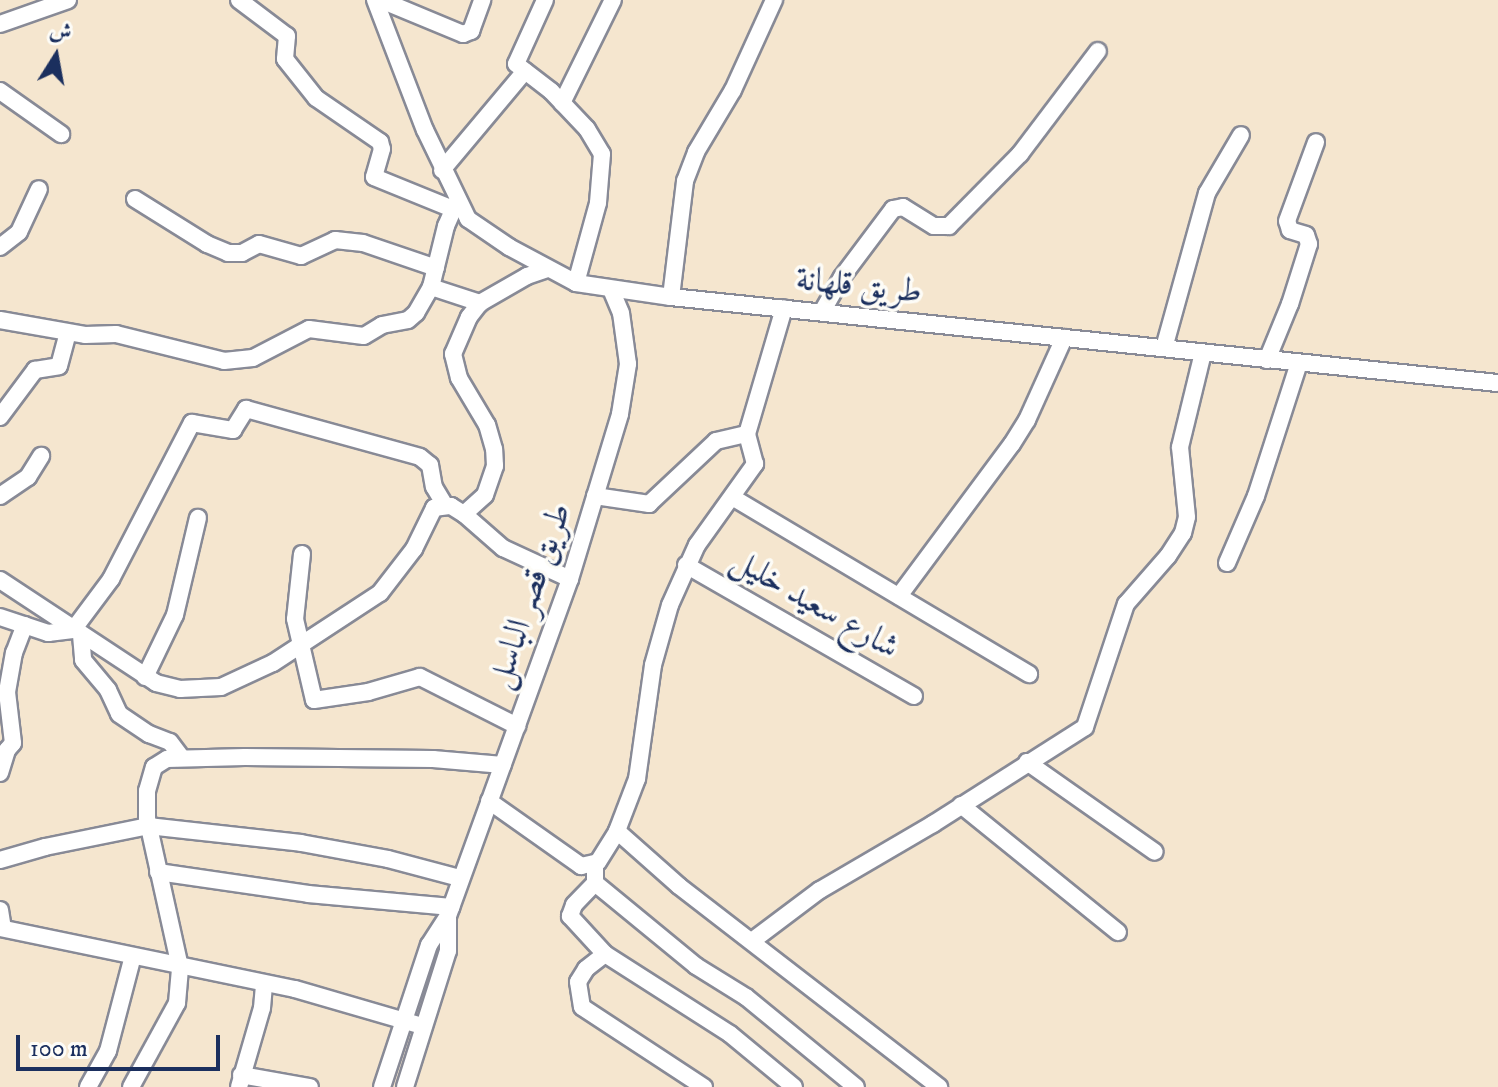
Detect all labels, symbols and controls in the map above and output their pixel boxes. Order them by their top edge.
north arrow [16,16,96,96]
text: ش [47,17,74,47]
street label: طريق قلهانة [794,259,924,313]
street label: طريق قصر الباسل [479,498,581,694]
street label: شارع سعيد خليل [724,540,906,668]
scale bar [20,1019,224,1069]
text: 100 m [30,1034,88,1064]

